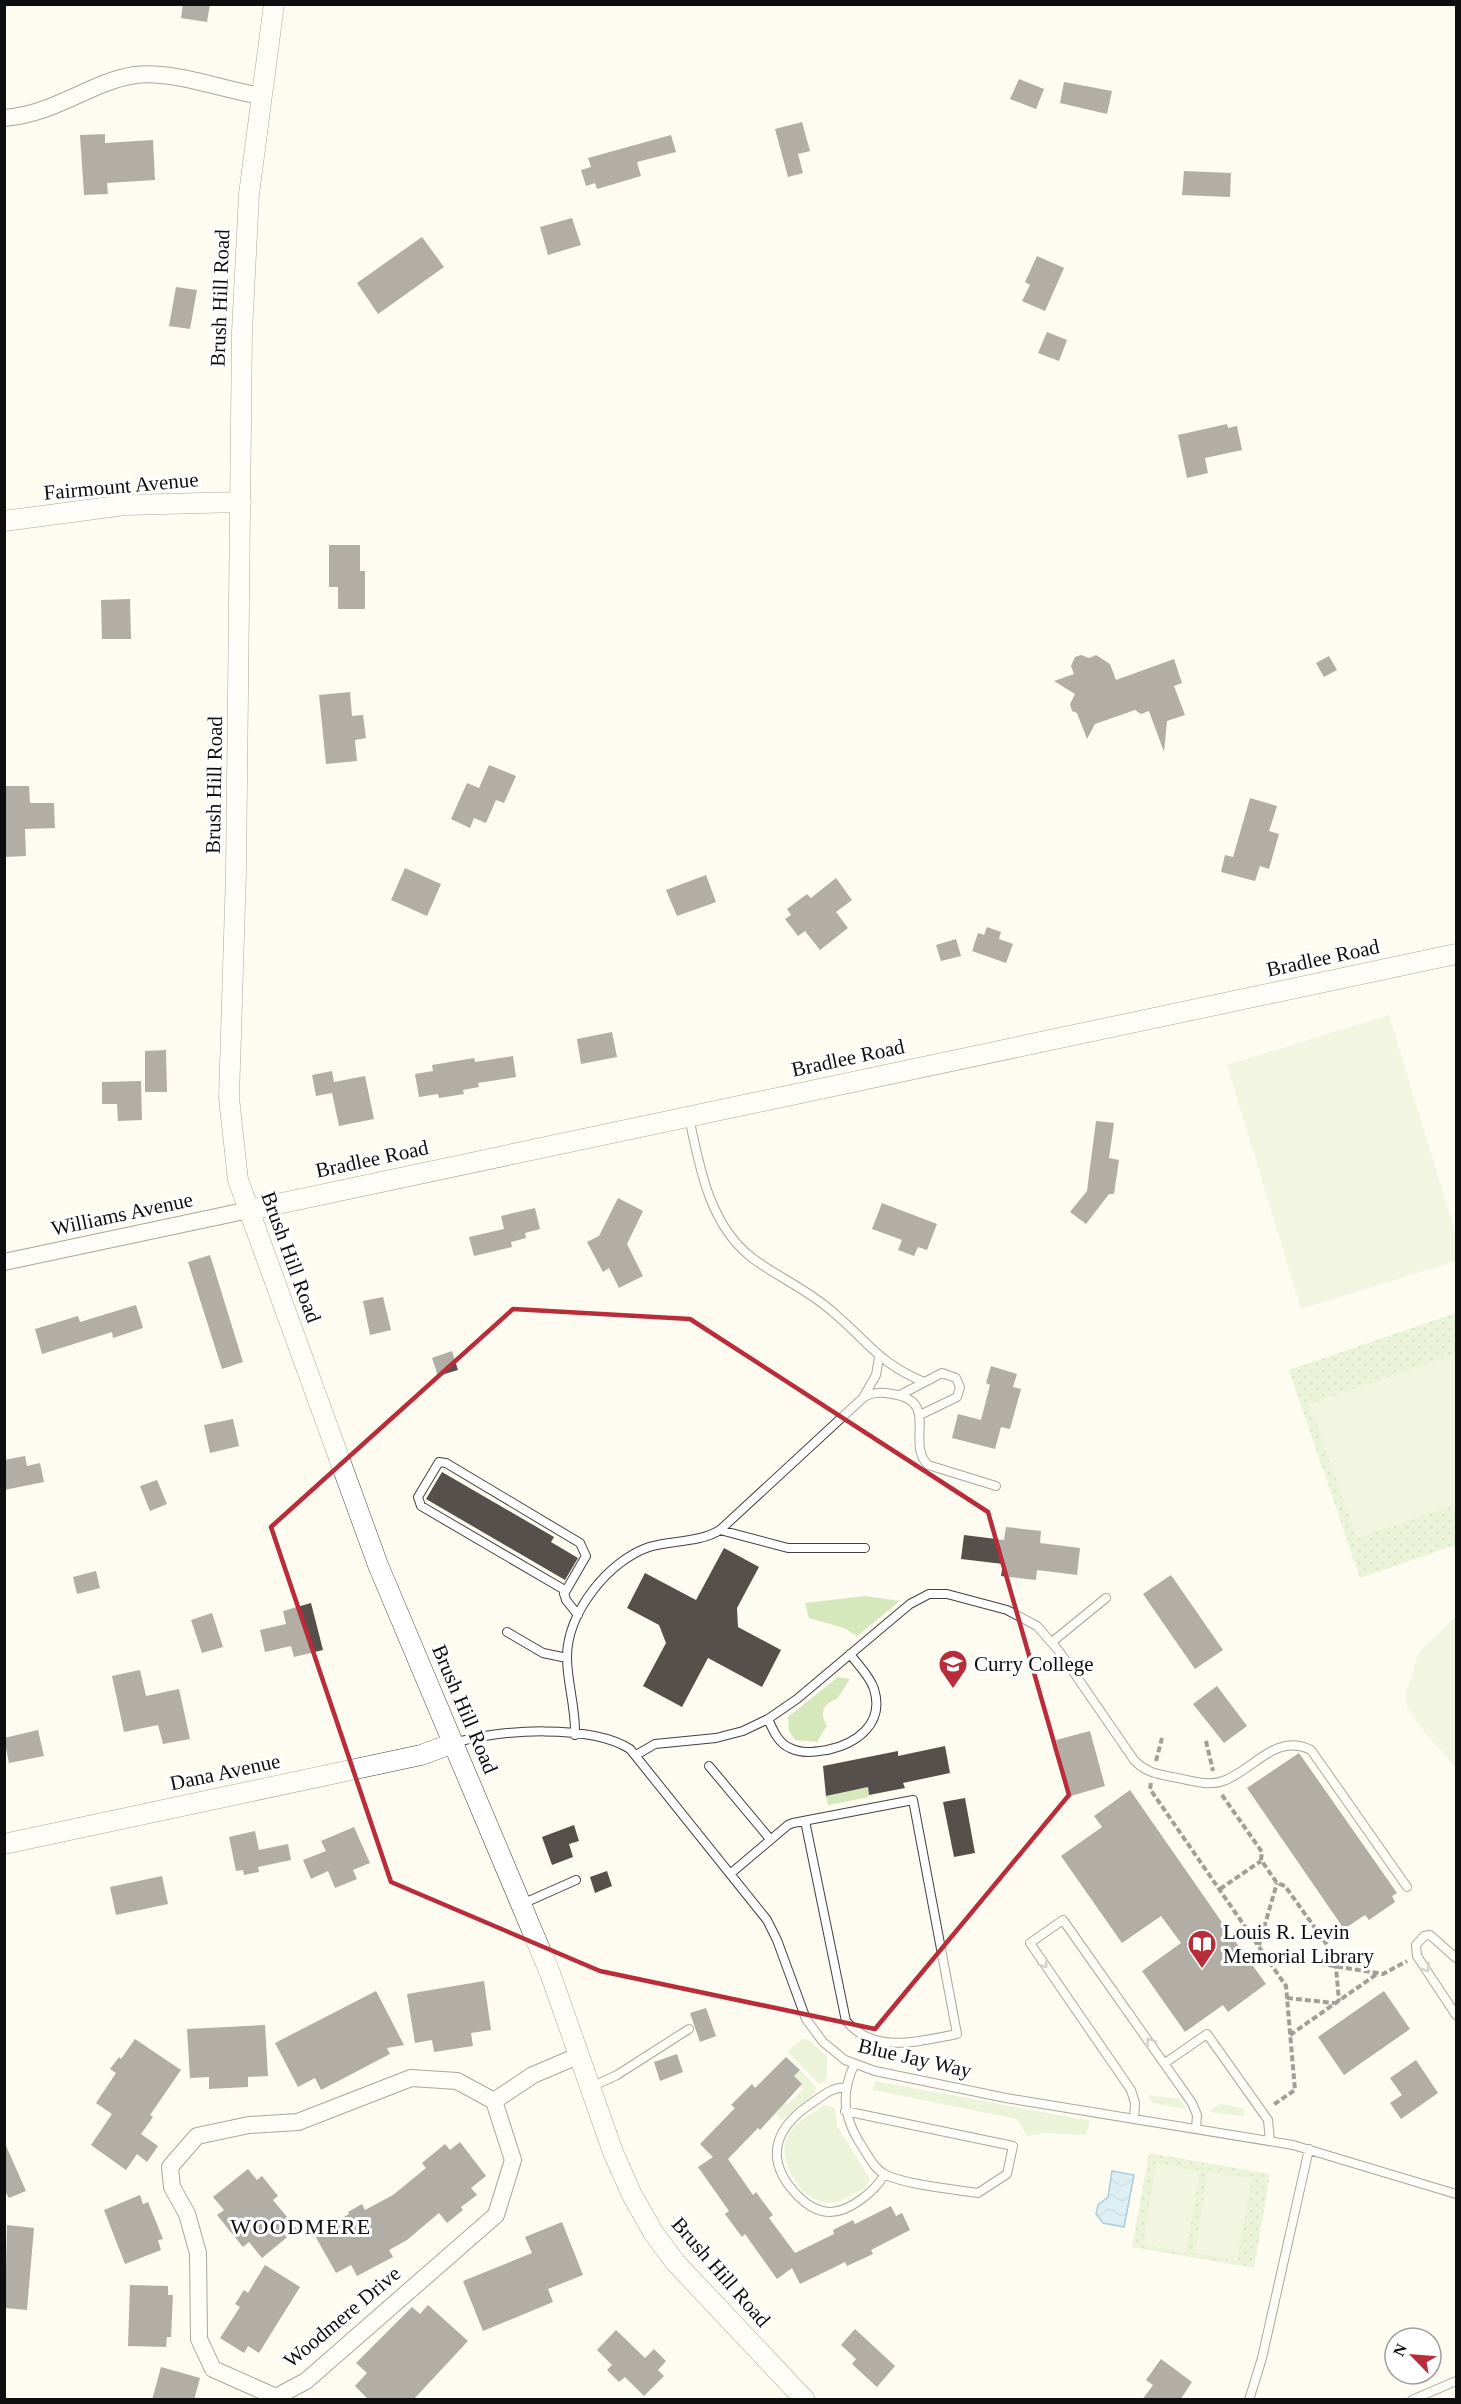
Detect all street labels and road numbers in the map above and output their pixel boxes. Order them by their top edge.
street label: Brush Hill Road [206,228,234,367]
street label: Fairmount Avenue [43,467,199,505]
street label: Brush Hill Road [201,715,227,854]
street label: Bradlee Road [1264,934,1382,982]
street label: Bradlee Road [789,1034,907,1082]
street label: Bradlee Road [313,1135,431,1183]
street label: Williams Avenue [49,1187,195,1241]
street label: Brush Hill Road [256,1188,326,1326]
street label: Brush Hill Road [427,1641,503,1778]
street label: Dana Avenue [168,1749,282,1795]
street label: Blue Jay Way [856,2033,975,2083]
street label: Brush Hill Road [667,2212,776,2332]
street label: Woodmere Drive [279,2261,405,2373]

